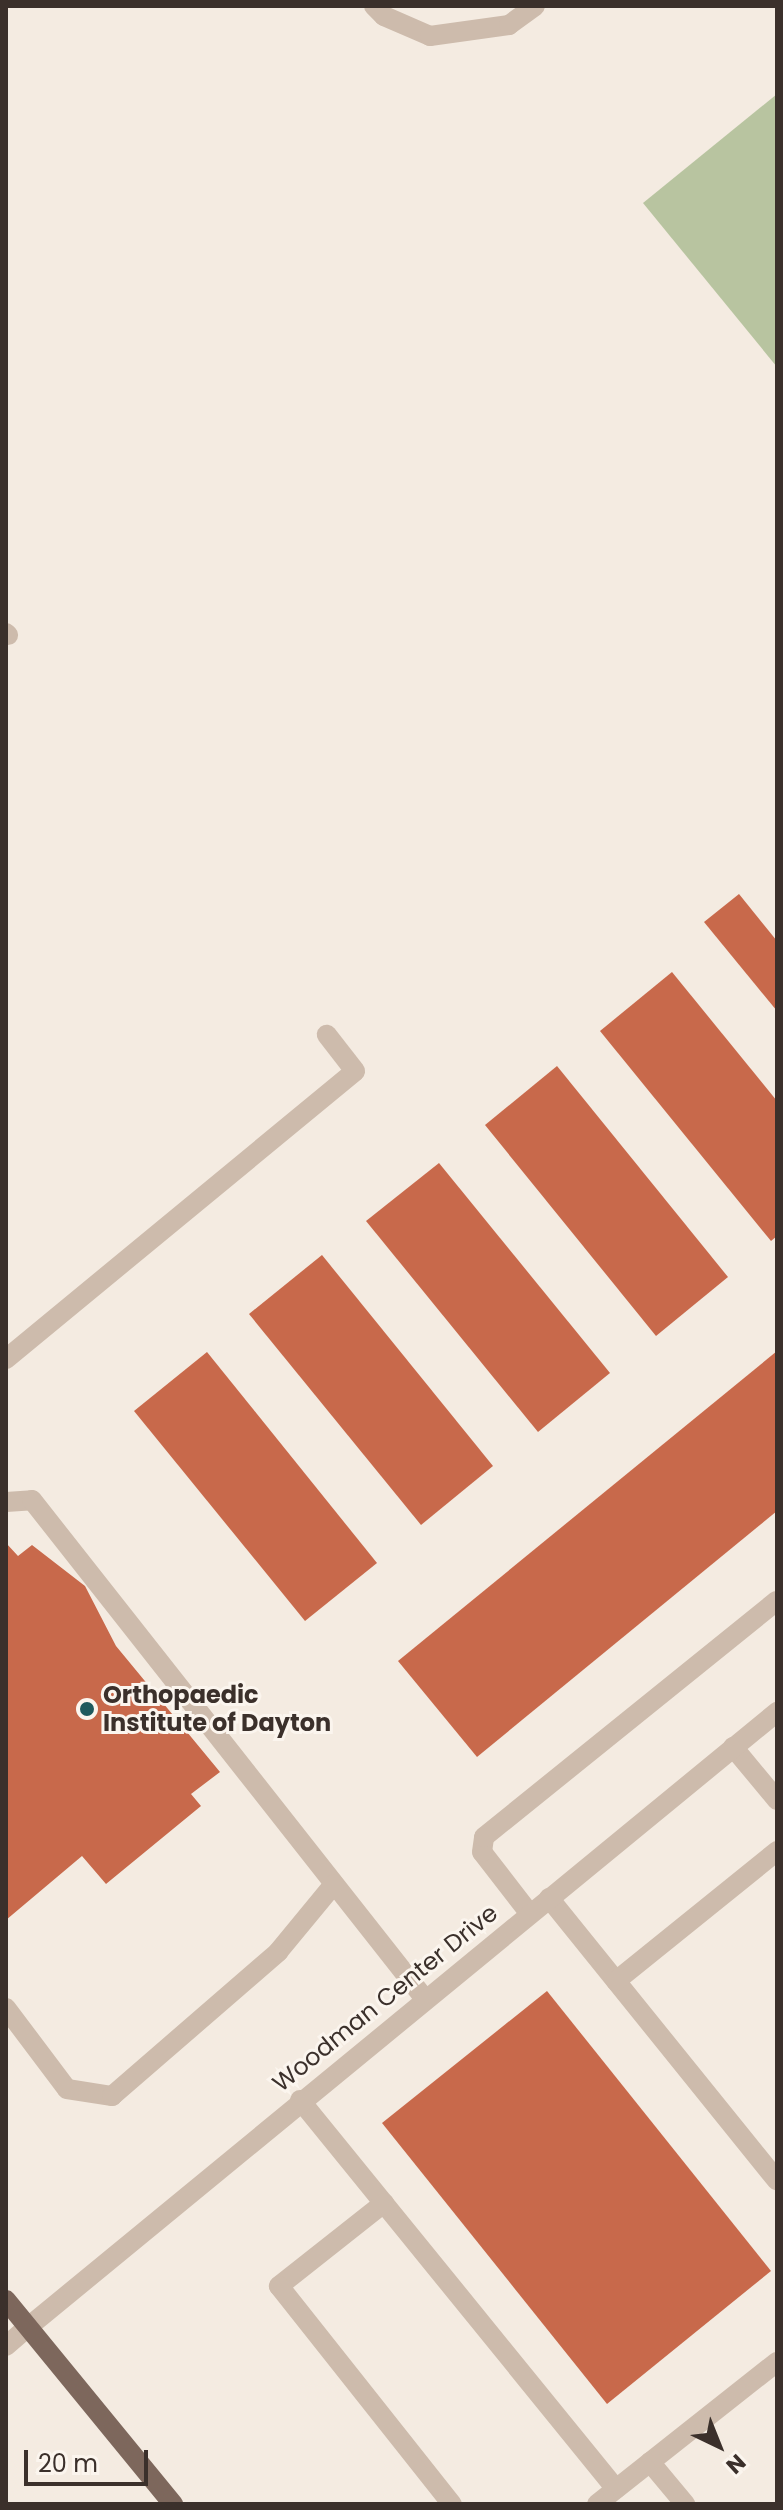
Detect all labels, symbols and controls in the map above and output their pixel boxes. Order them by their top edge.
place label: Orthopaedic Institute of Dayton [103,1681,331,1737]
marker: Orthopaedic Institute of Dayton [78,1700,96,1718]
street label: Woodman Center Drive [267,1898,503,2098]
north arrow [679,2406,759,2486]
scale bar [28,2434,152,2484]
text: 20 m [38,2447,98,2480]
text: N [719,2447,752,2481]

